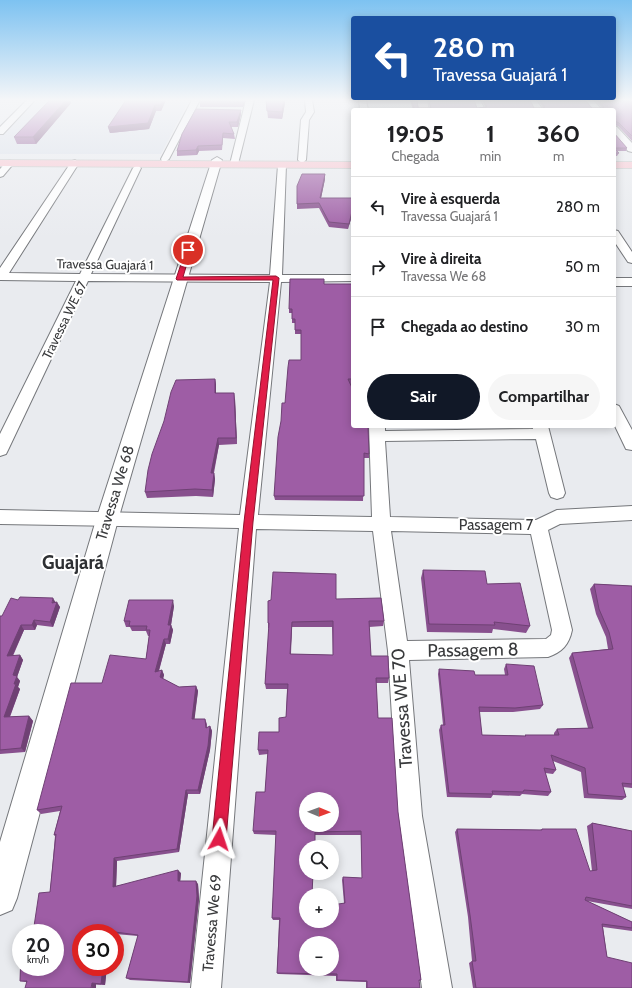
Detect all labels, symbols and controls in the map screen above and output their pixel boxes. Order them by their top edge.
text: 280 m [433,30,515,64]
icon: left [367,32,419,84]
text: Travessa Guajará 1 [433,64,567,86]
text: 19:05 [387,119,444,148]
text: 1 [486,119,495,148]
text: 360 [537,119,580,148]
text: Chegada [391,148,439,164]
text: min [480,148,501,164]
text: m [553,148,564,164]
text: Vire à esquerda [401,190,500,208]
icon: left [367,196,389,218]
text: 280 m [556,198,600,216]
text: Travessa Guajará 1 [401,208,498,224]
pin [171,233,205,267]
icon: arrive [177,239,199,261]
text: Vire à direita [401,250,482,268]
street label: Travessa Guajará 1 [56,255,154,274]
icon: right [367,256,389,278]
text: 50 m [565,258,600,276]
text: Travessa We 68 [401,268,486,284]
street label: Travessa WE 67 [38,278,90,362]
icon: arrive [367,316,389,338]
text: Chegada ao destino [401,318,528,336]
text: 30 m [565,318,600,336]
button: Sair [367,374,480,420]
button: Compartilhar [488,374,600,420]
street label: Travessa We 68 [92,443,138,543]
street label: Passagem 7 [459,516,534,534]
district label: Guajará [42,551,105,574]
street label: Passagem 8 [427,638,519,662]
street label: Travessa WE 70 [387,647,417,769]
north arrow [299,792,339,832]
map controls [299,792,339,976]
position arrow [198,818,240,860]
button: search [299,840,339,880]
street label: Travessa We 69 [199,873,225,973]
button: + [299,888,339,928]
speed limit sign: 30 [72,924,124,976]
text: 20 [26,933,50,957]
button: − [299,936,339,976]
text: km/h [27,953,49,966]

